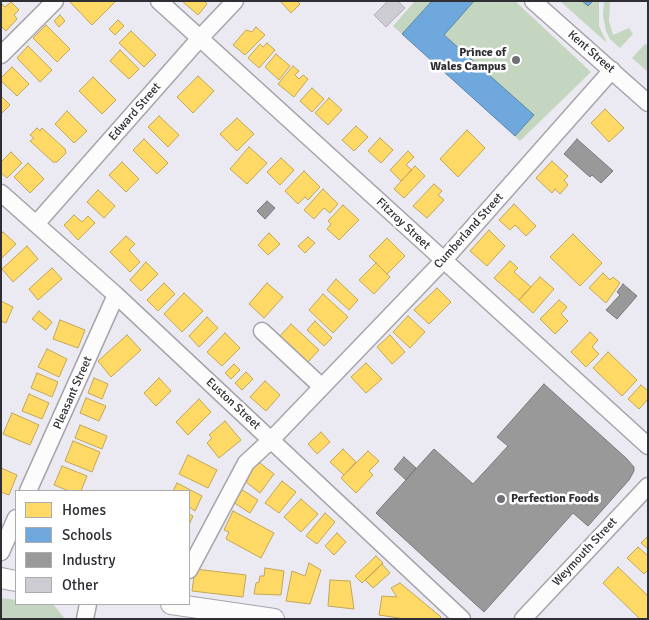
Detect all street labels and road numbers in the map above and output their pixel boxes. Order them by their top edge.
street label: Kent Street [565,28,617,76]
street label: Edward Street [106,80,164,144]
street label: Cumberland Street [431,190,507,272]
street label: Fitzroy Street [373,195,433,253]
street label: Pleasant Street [51,354,95,432]
street label: Euston Street [203,375,263,433]
street label: Weymouth Street [550,515,620,589]

